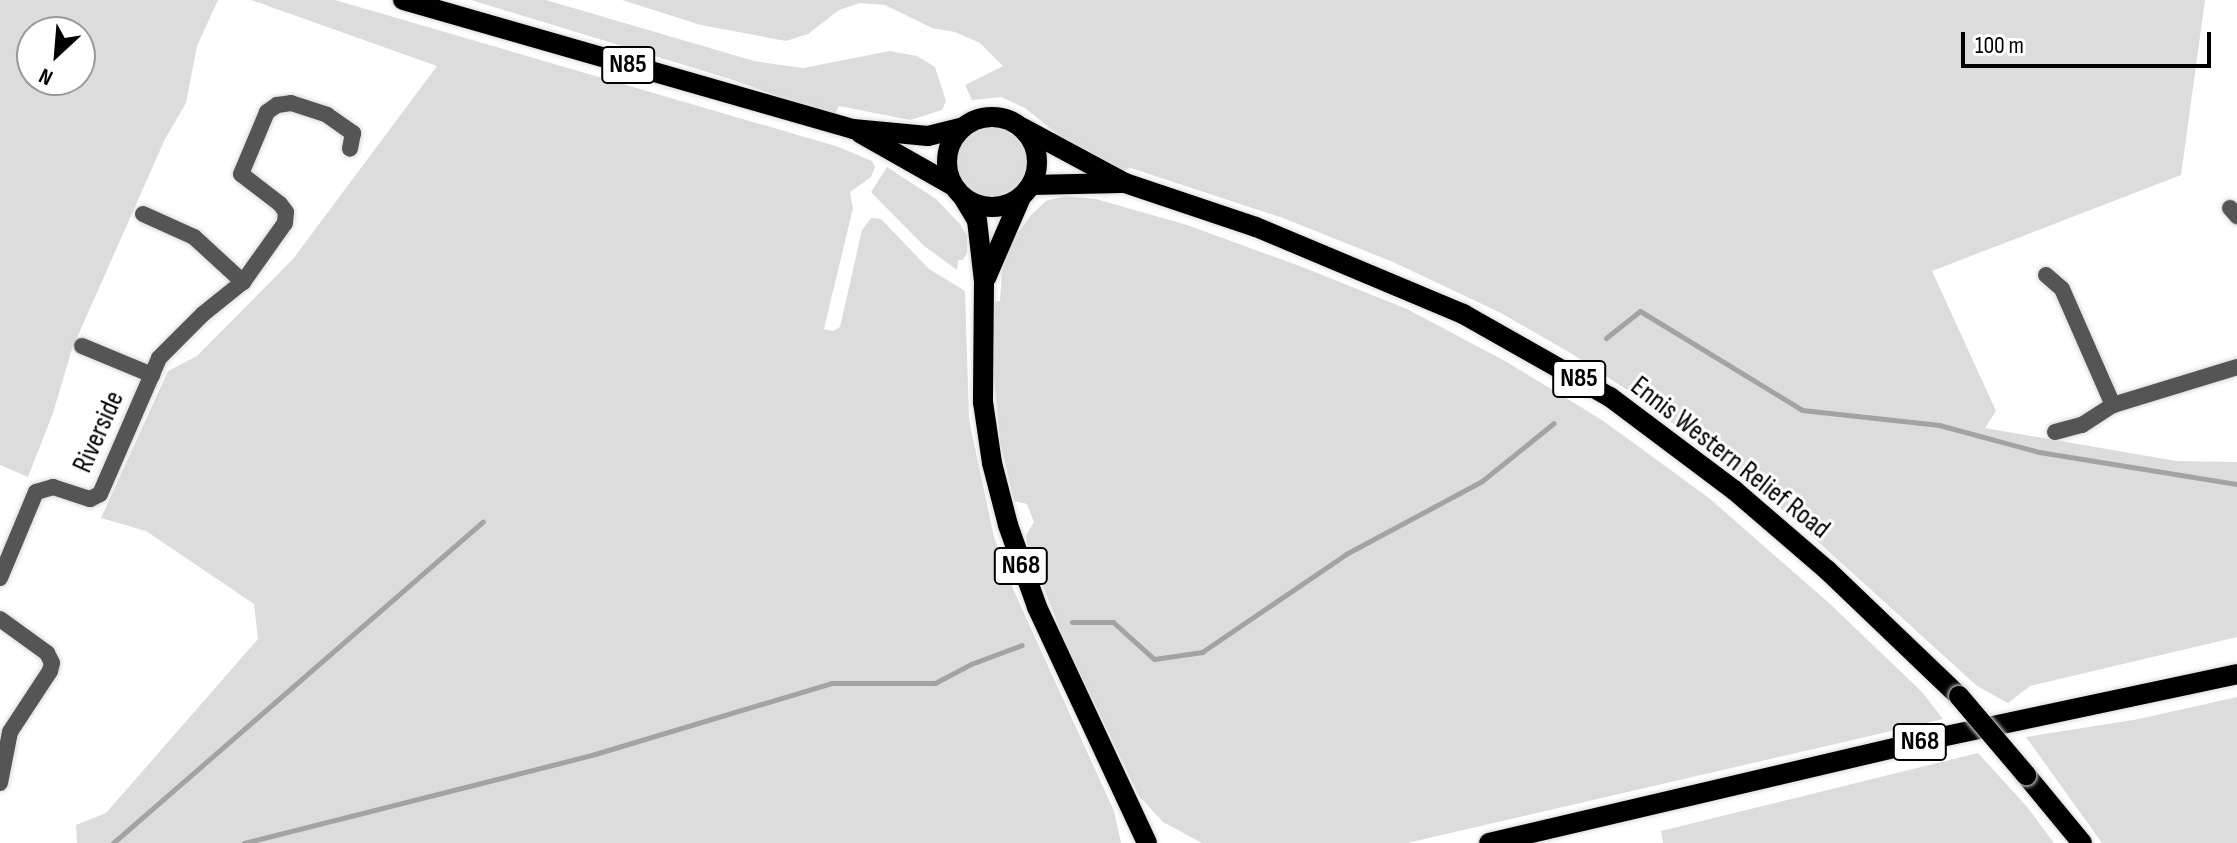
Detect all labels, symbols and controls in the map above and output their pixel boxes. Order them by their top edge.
north arrow [16,16,96,96]
scale bar [1965,16,2215,66]
text: 100 m [1975,31,2024,60]
road number: N85 [600,43,656,87]
text: N [35,62,57,91]
road number: N85 [1551,357,1607,401]
street label: Ennis Western Relief Road [1624,370,1836,546]
street label: Riverside [66,386,132,478]
road number: N68 [993,544,1049,588]
road number: N68 [1892,720,1948,764]

